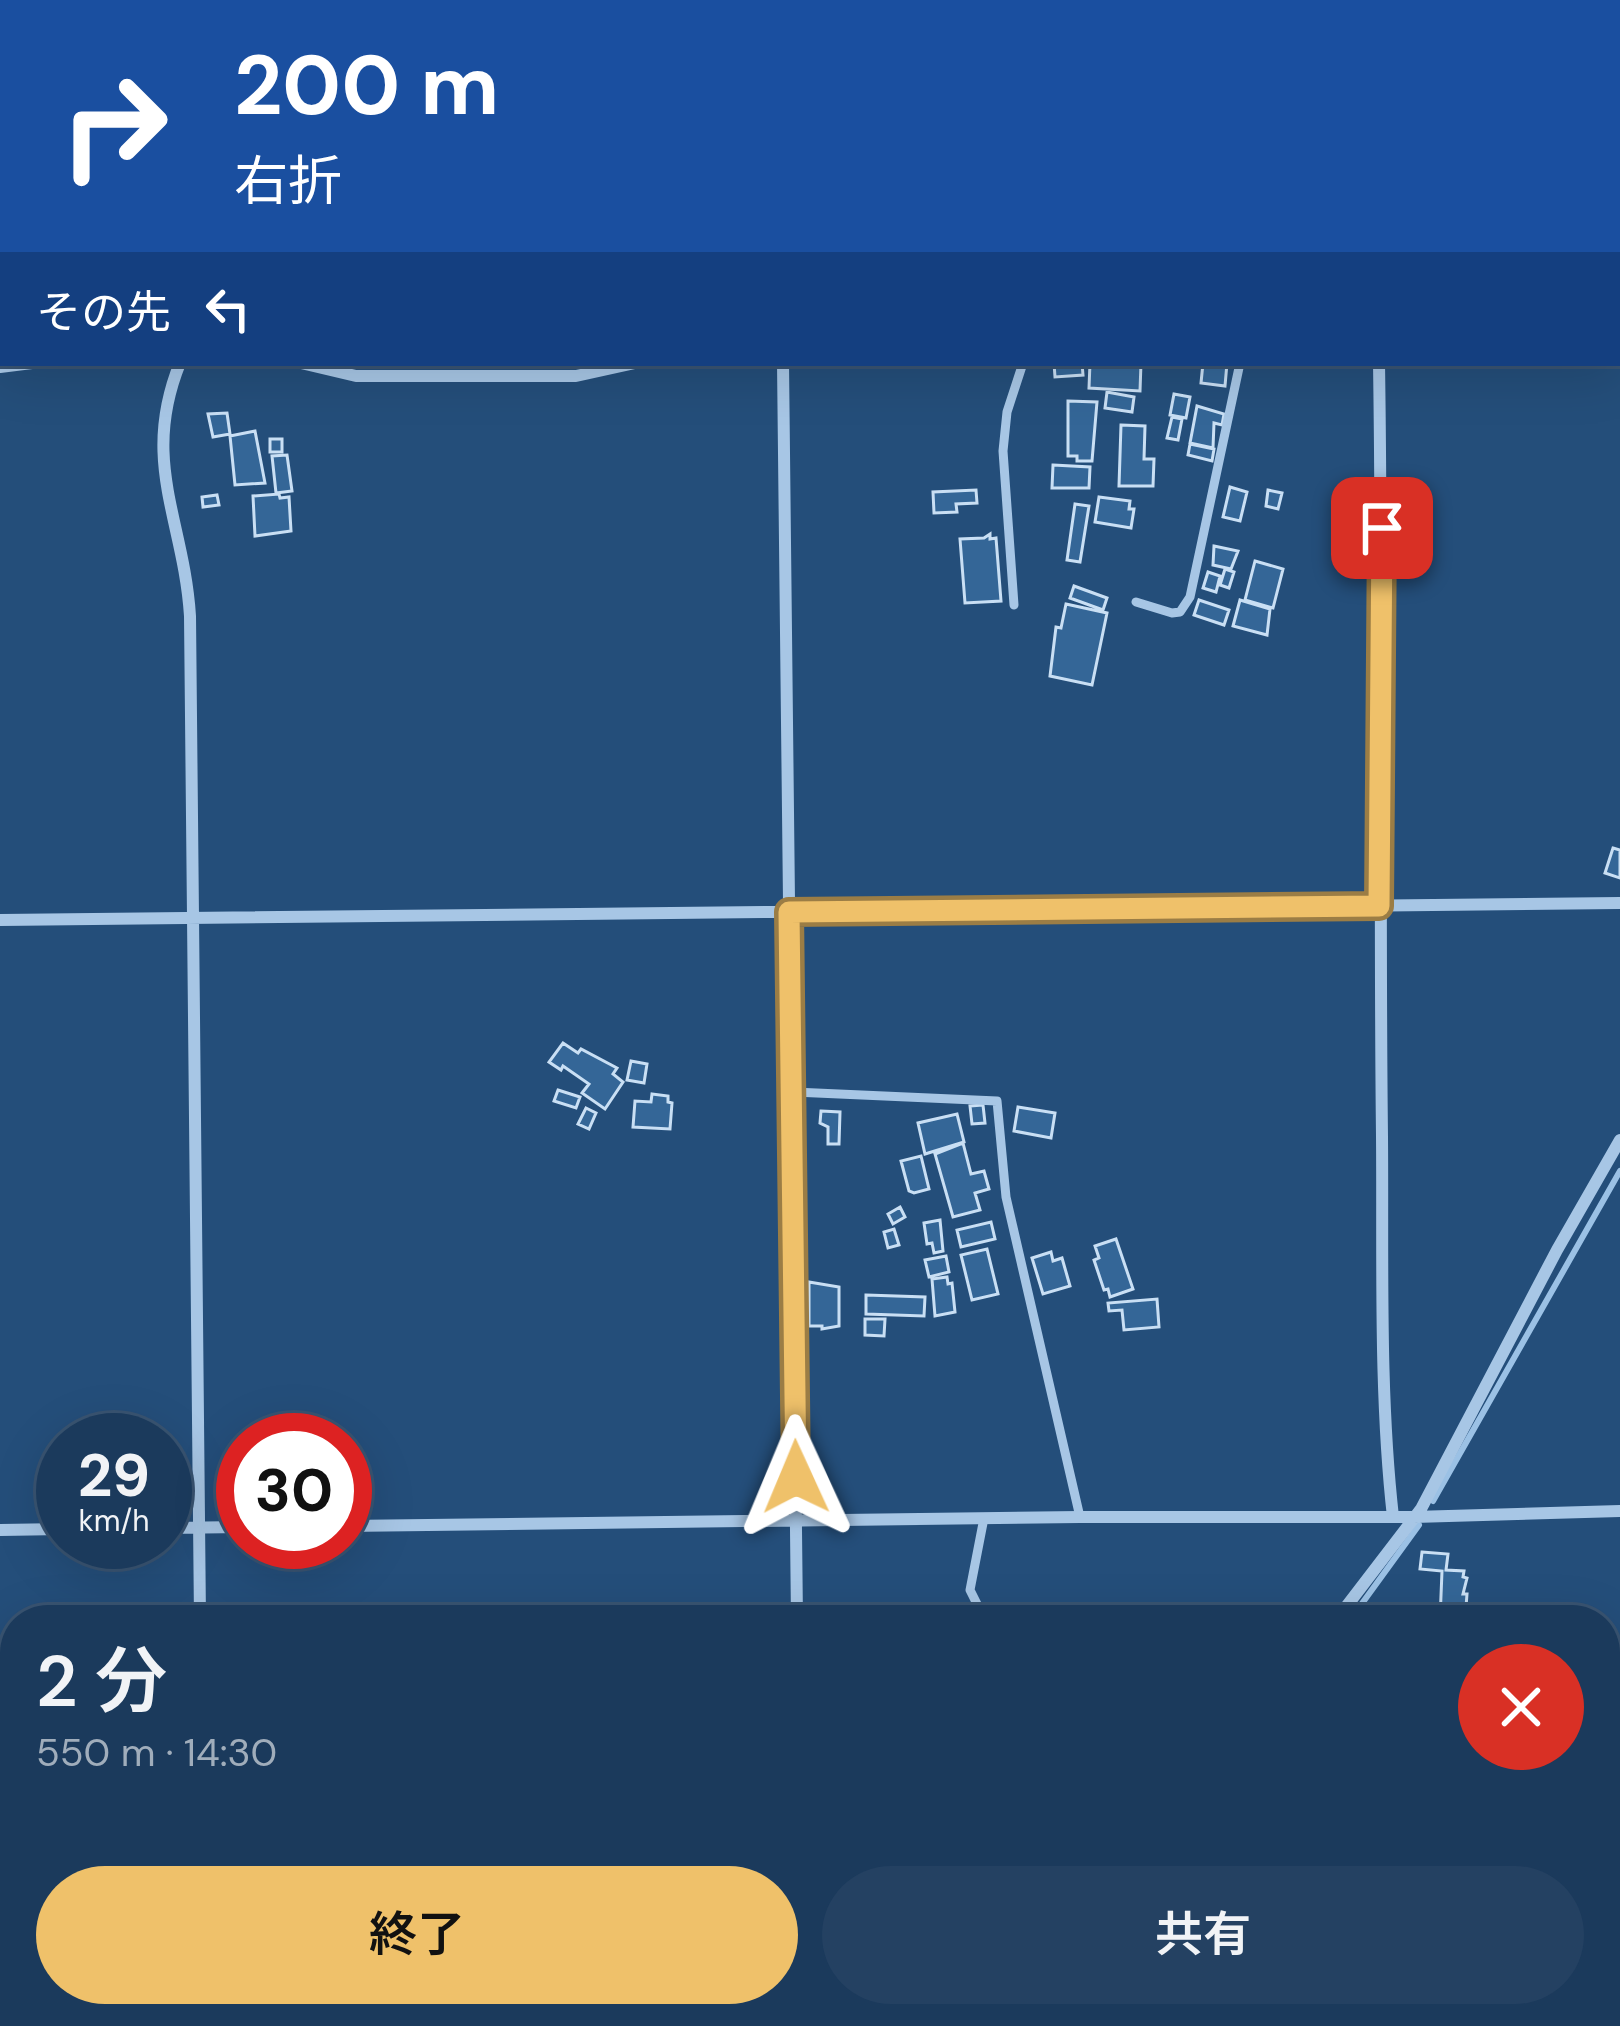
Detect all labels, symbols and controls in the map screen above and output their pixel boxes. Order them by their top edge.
text: 200 m [234,31,499,140]
icon: right [36,48,192,204]
text: 右折 [234,146,342,217]
icon: left [195,276,261,342]
text: その先 [36,283,171,342]
pin [1331,477,1433,579]
icon: arrive [1349,495,1415,561]
speed limit sign: 30 [216,1413,372,1569]
position arrow [733,1414,859,1540]
text: 29 [78,1436,150,1515]
text: km/h [79,1501,149,1540]
text: 2 分 [36,1635,167,1728]
button: close [1458,1644,1584,1770]
text: 550 m · 14:30 [36,1727,277,1778]
button: 終了 [36,1866,798,2004]
button: 共有 [822,1866,1584,2004]

